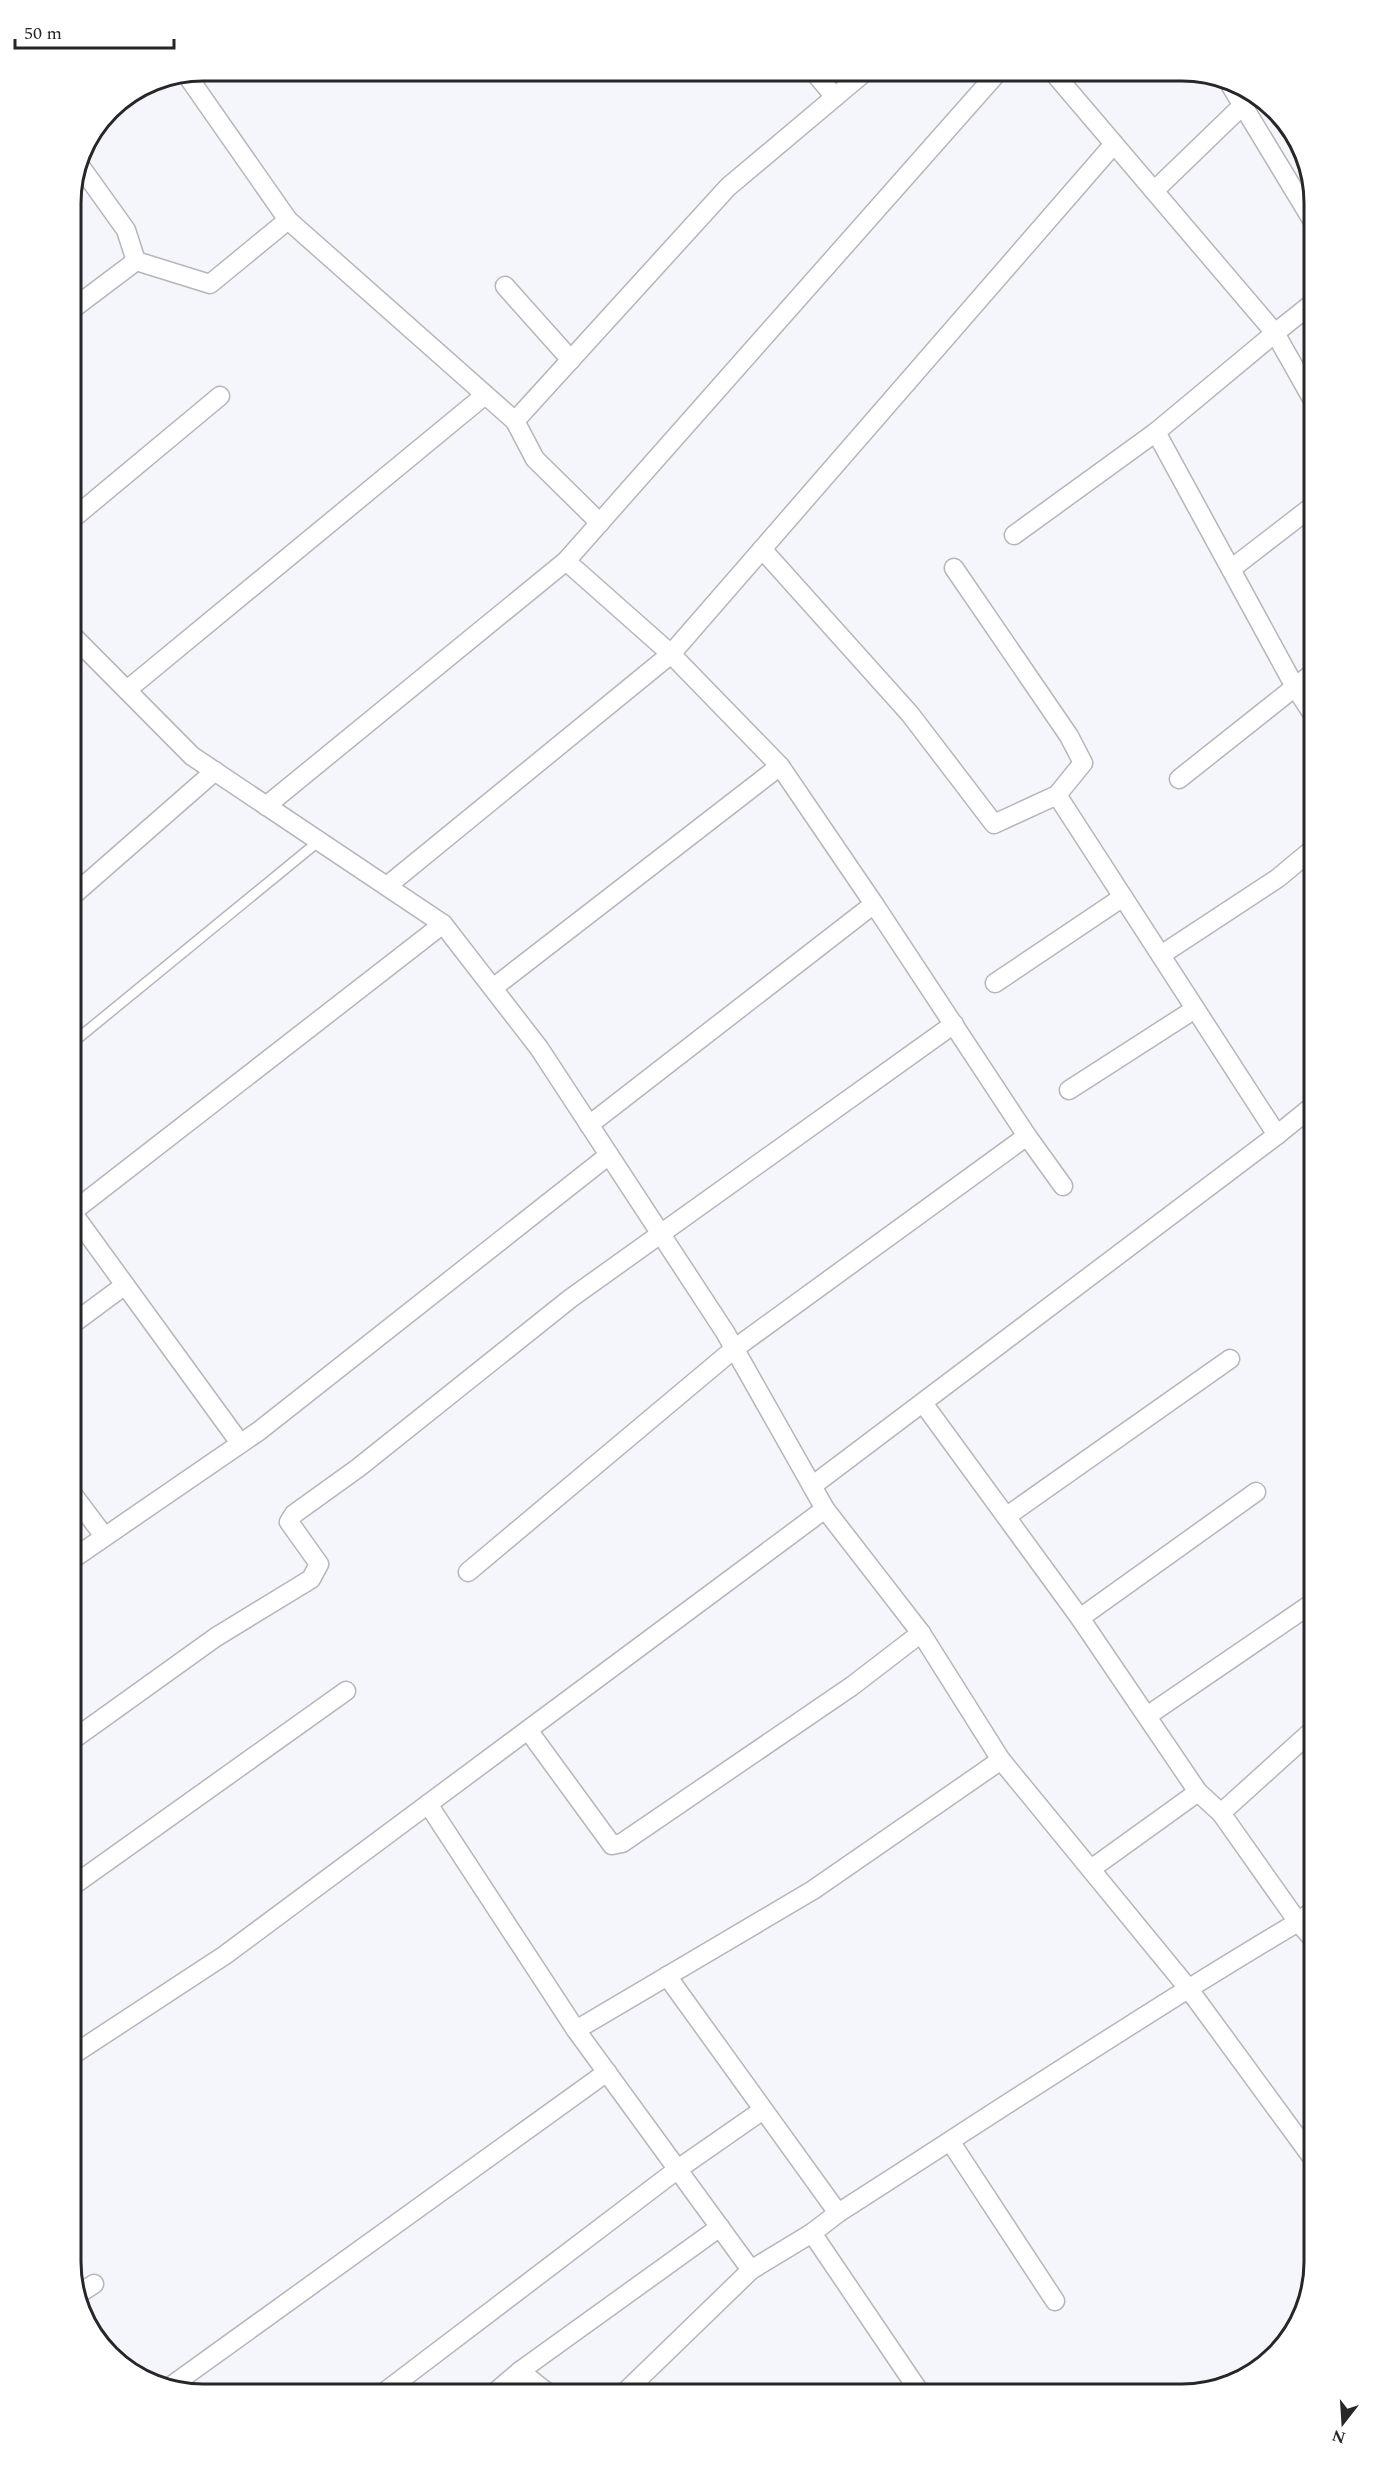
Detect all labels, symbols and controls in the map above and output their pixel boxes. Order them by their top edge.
scale bar [15,12,174,50]
text: 50 m [24,20,62,47]
north arrow [1313,2393,1373,2453]
text: N [1329,2423,1349,2450]

